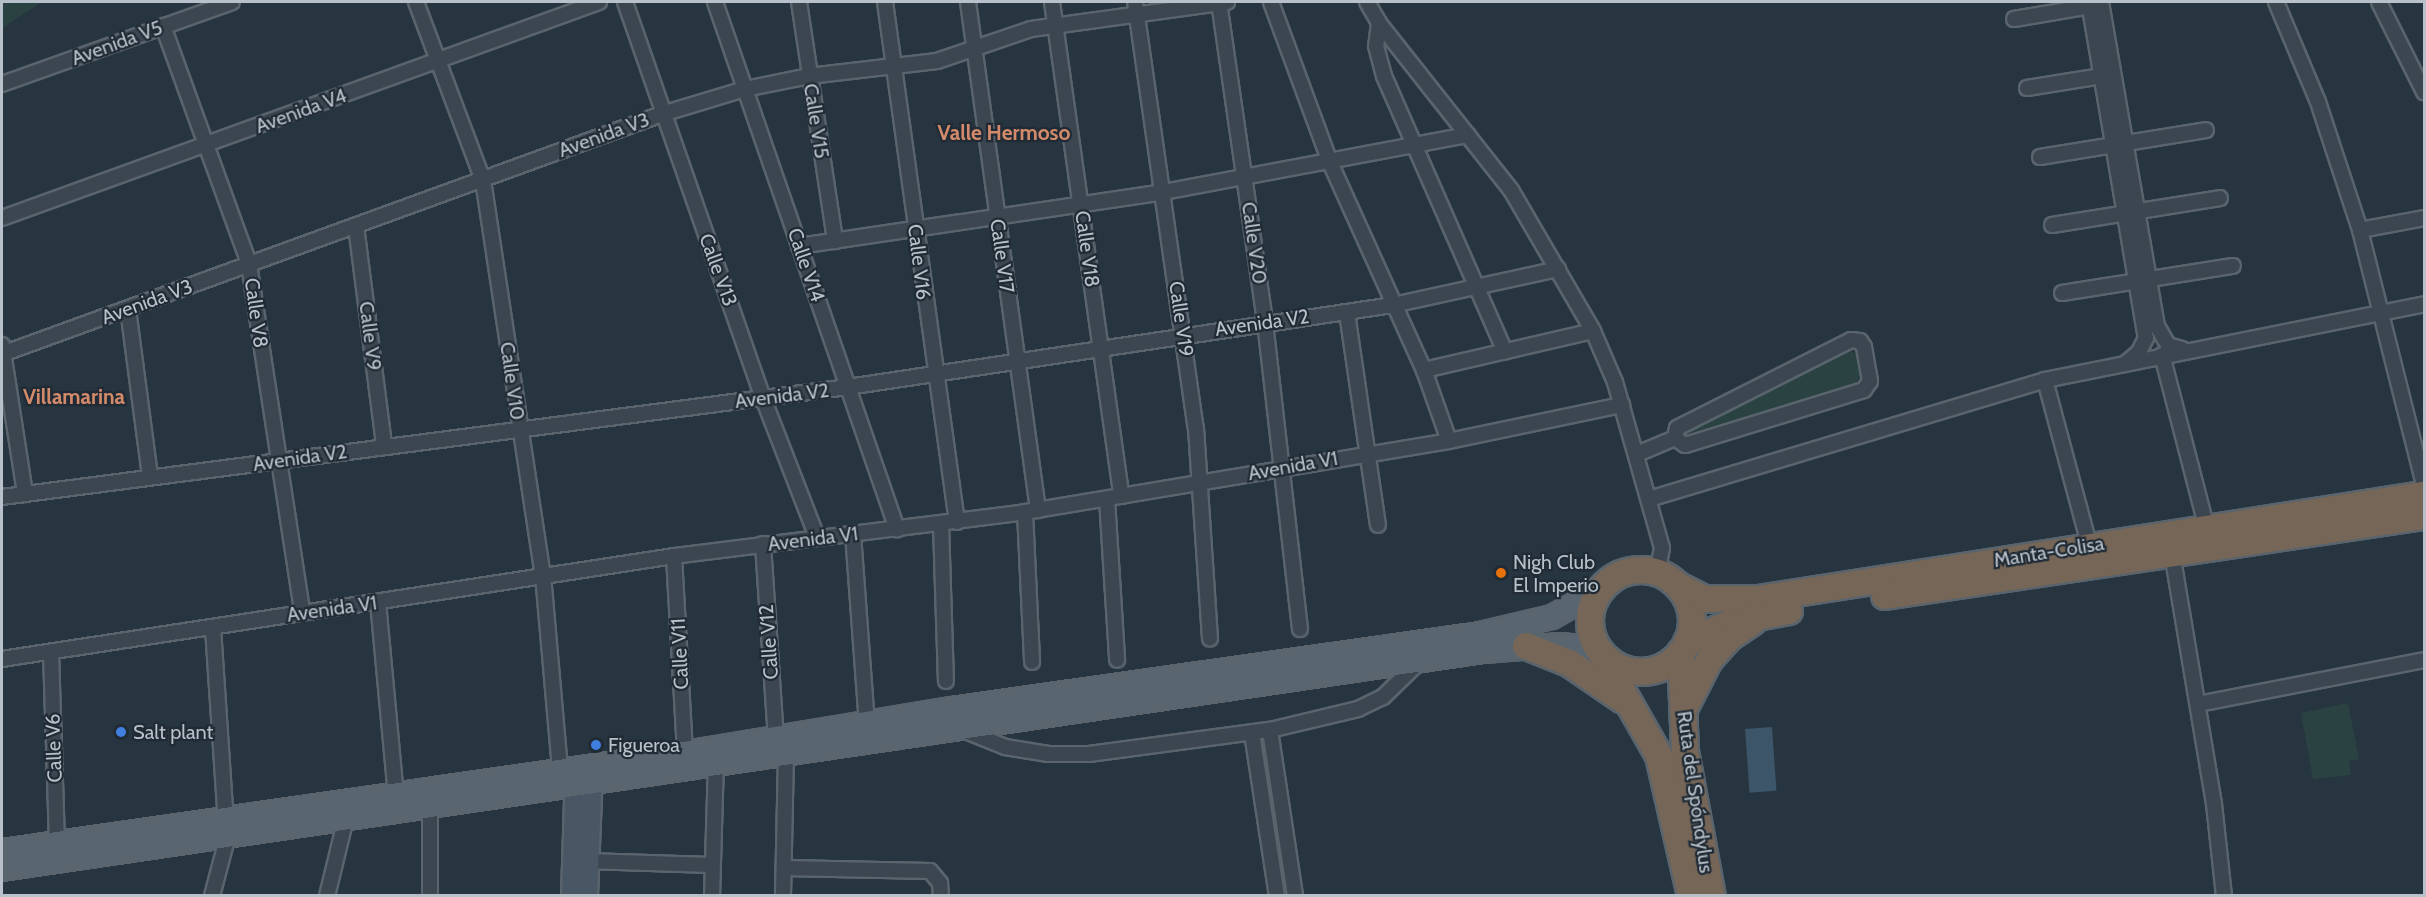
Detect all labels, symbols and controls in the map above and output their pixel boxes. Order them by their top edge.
street label: Avenida V5 [68,15,166,71]
street label: Calle V15 [798,82,834,160]
street label: Avenida V4 [252,83,350,139]
street label: Avenida V3 [555,107,653,163]
district label: Valle Hermoso [938,120,1070,146]
street label: Calle V20 [1236,200,1272,286]
street label: Calle V18 [1070,209,1104,289]
street label: Calle V17 [985,217,1019,295]
street label: Calle V16 [902,223,936,301]
street label: Calle V14 [782,225,830,305]
street label: Calle V13 [694,230,742,310]
street label: Avenida V3 [98,274,196,330]
street label: Calle V8 [239,277,273,349]
street label: Calle V19 [1164,280,1198,358]
street label: Calle V9 [354,300,386,372]
street label: Avenida V2 [1213,305,1311,341]
street label: Calle V10 [495,340,529,422]
street label: Avenida V2 [733,378,831,414]
district label: Villamarina [23,384,125,410]
street label: Avenida V2 [251,440,349,476]
street label: Avenida V1 [1246,446,1340,486]
street label: Avenida V1 [766,522,860,556]
street label: Manta-Colisa [1992,531,2106,573]
place label: Nigh Club El Imperio [1513,550,1599,597]
marker: Nigh Club El Imperio [1494,566,1508,580]
street label: Avenida V1 [285,591,379,627]
street label: Calle V12 [754,604,784,680]
street label: Calle V11 [666,618,694,690]
street label: Ruta del Spóndylus [1672,709,1718,875]
street label: Calle V6 [41,713,67,783]
place label: Salt plant [133,720,213,744]
marker: Salt plant [114,725,128,739]
place label: Figueroa [608,733,680,757]
marker: Figueroa [589,738,603,752]

